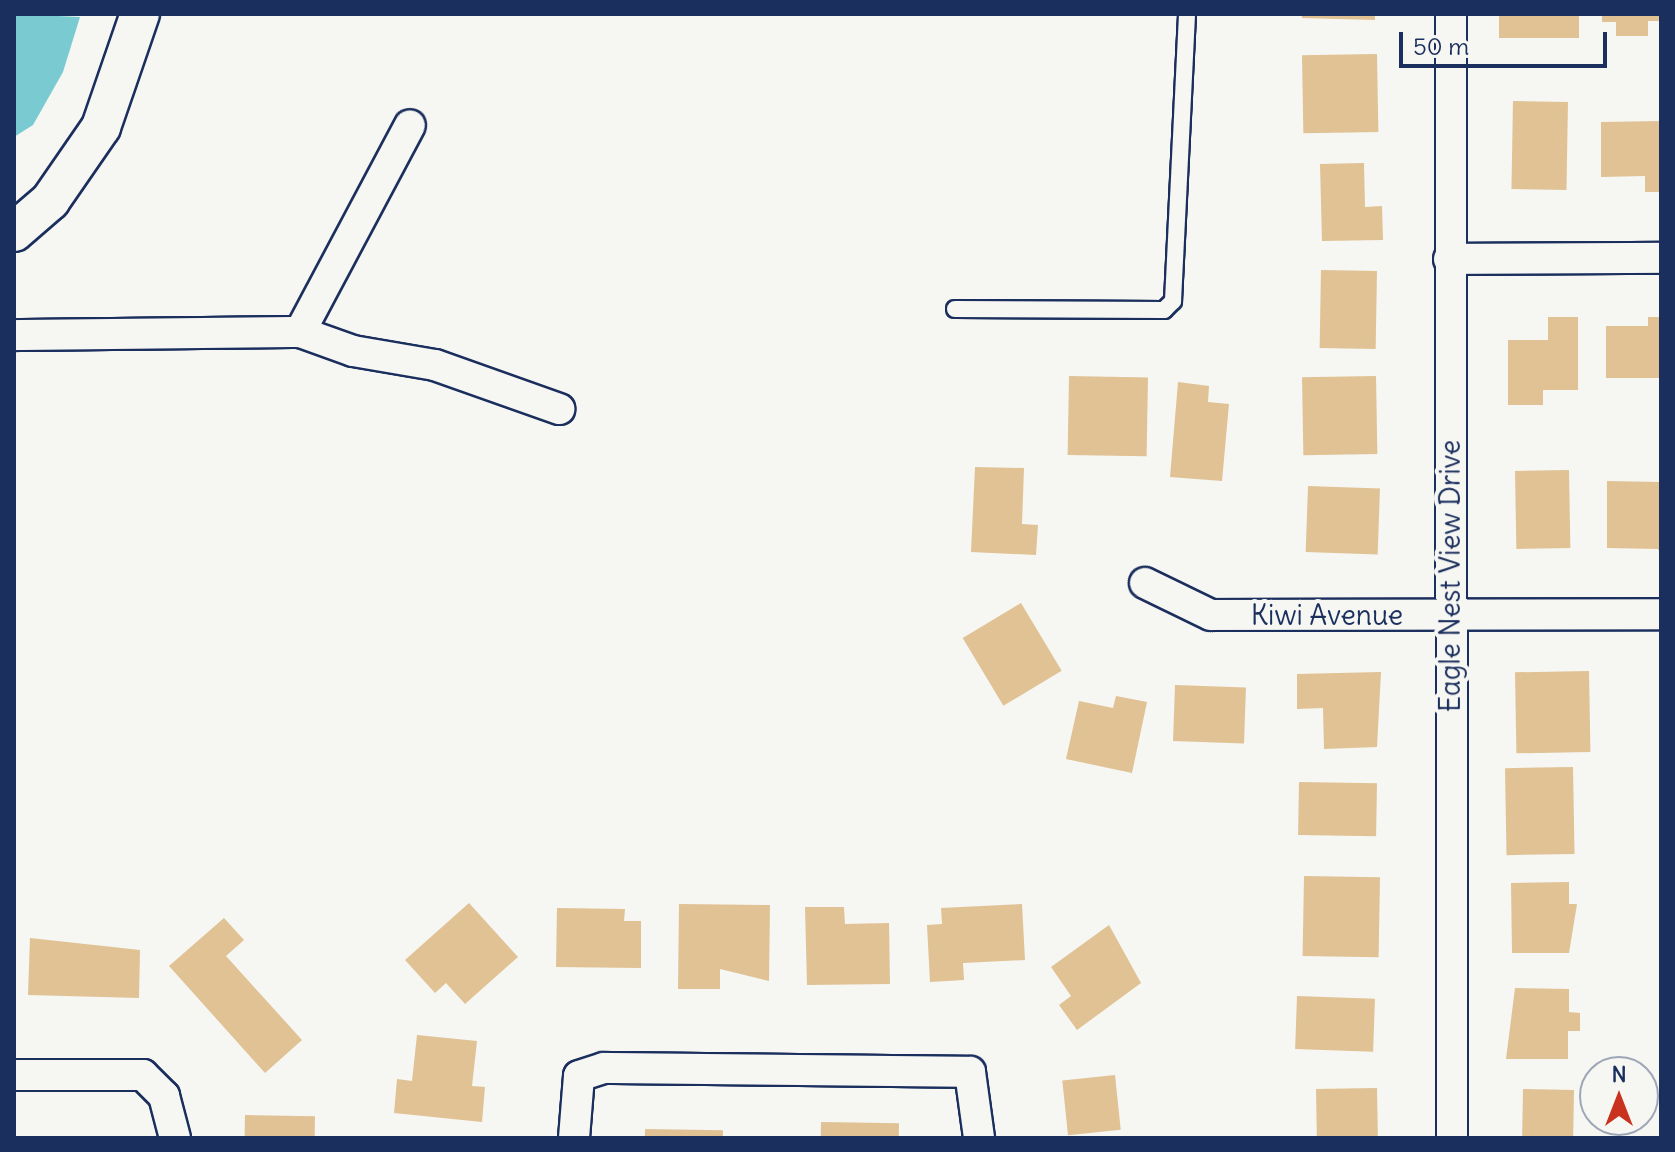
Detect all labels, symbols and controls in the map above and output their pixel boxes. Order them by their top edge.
scale bar [1403,16,1611,66]
text: 50 m [1413,31,1469,61]
street label: Eagle Nest View Drive [1433,440,1467,712]
street label: Kiwi Avenue [1251,598,1403,632]
north arrow [1579,1056,1659,1136]
text: N [1611,1060,1627,1088]

